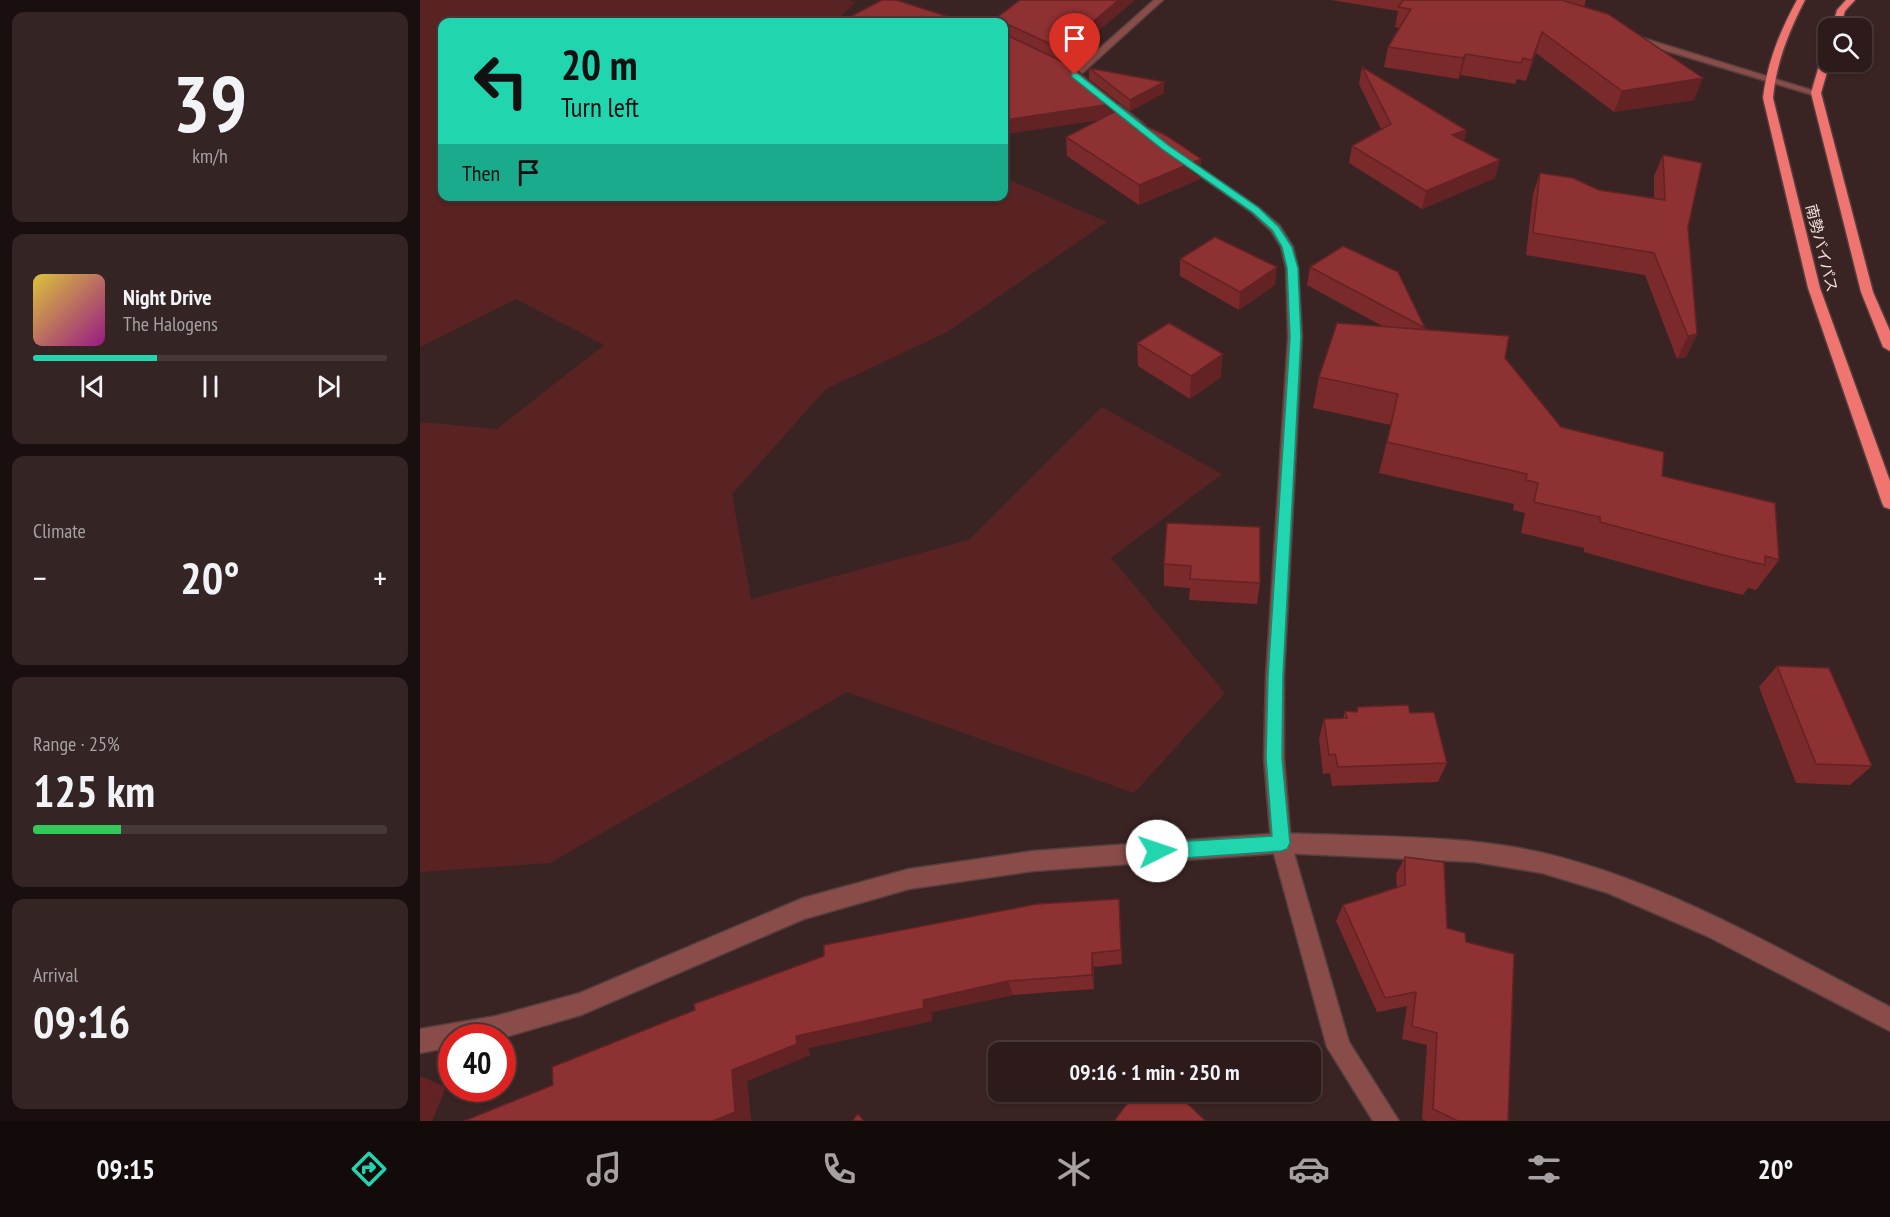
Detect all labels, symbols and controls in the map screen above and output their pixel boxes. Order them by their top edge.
pin [1049,13,1100,75]
map controls [1818,18,1872,72]
button: search [1818,18,1872,72]
icon: arrive [1058,22,1091,55]
text: 20 m [561,37,638,92]
icon: left [462,42,540,120]
text: 39 [173,53,247,154]
text: Turn left [561,90,639,124]
text: km/h [192,143,228,169]
icon: arrive [512,156,545,189]
text: Then [462,159,500,187]
street label: 南勢バイパス [1802,202,1842,294]
text: Night Drive [123,283,212,311]
text: The Halogens [123,311,218,337]
icon: previous [76,370,109,403]
icon: pause [194,370,227,403]
icon: next [312,370,345,403]
text: Climate [33,518,86,544]
text: 20° [180,548,240,606]
text: − [33,556,47,599]
text: + [373,556,387,599]
text: Range · 25% [33,731,120,757]
text: 125 km [33,761,155,819]
position arrow [1125,819,1189,883]
text: Arrival [33,962,78,988]
text: 09:16 [33,992,130,1050]
speed limit sign: 40 [438,1024,516,1102]
text: 09:16 · 1 min · 250 m [1069,1058,1240,1086]
icon: directions [348,1148,390,1190]
icon: music [583,1148,625,1190]
icon: phone [818,1148,860,1190]
icon: climate [1053,1148,1095,1190]
icon: car [1288,1148,1330,1190]
icon: filters [1523,1148,1565,1190]
text: 09:15 [96,1152,155,1186]
text: 20° [1758,1152,1793,1186]

